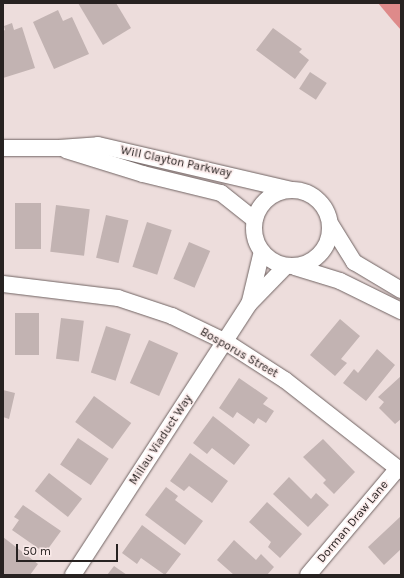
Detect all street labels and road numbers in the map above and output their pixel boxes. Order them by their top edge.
street label: Will Clayton Parkway [119,143,233,181]
street label: Bosporus Street [197,325,281,381]
street label: Millau Viaduct Way [126,392,196,488]
street label: Dorman Draw Lane [314,478,392,566]

